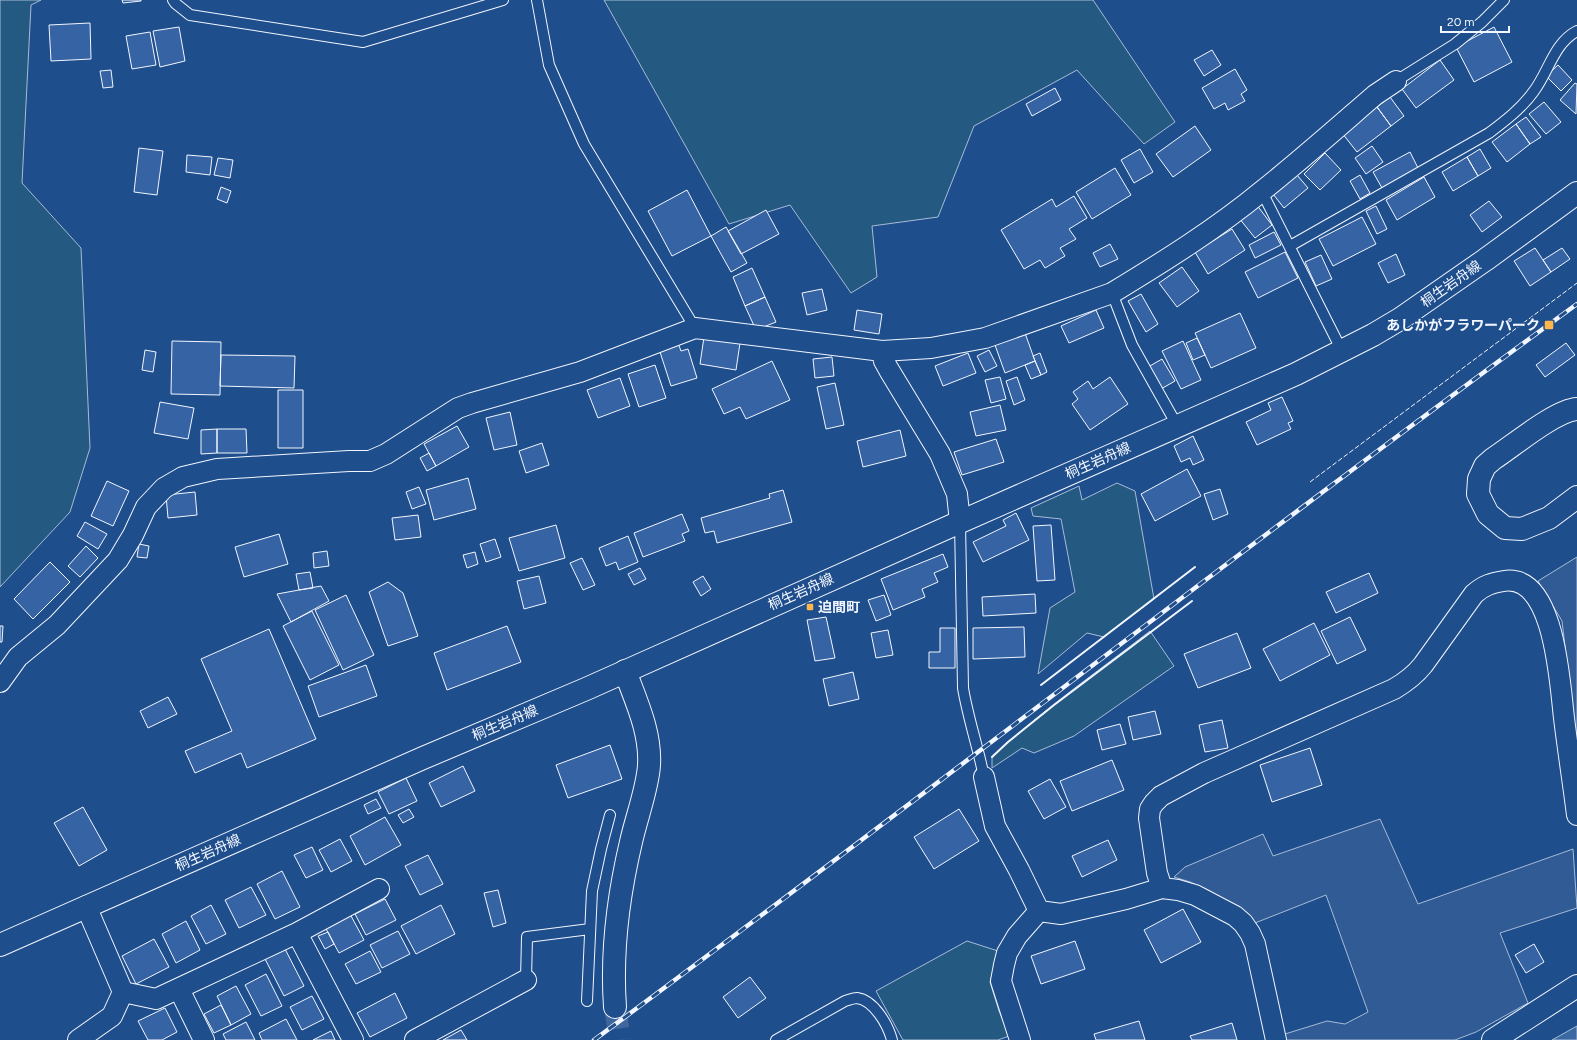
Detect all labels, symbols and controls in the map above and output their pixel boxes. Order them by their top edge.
scale bar [1441,8,1509,34]
text: 20 m [1447,15,1475,29]
street label: 桐生岩舟線 [1417,257,1485,311]
place label: あしかがフラワーパーク [1386,317,1540,334]
marker: あしかがフラワーパーク [1543,319,1555,331]
street label: 桐生岩舟線 [1063,439,1133,483]
street label: 桐生岩舟線 [766,570,836,614]
place label: 迫間町 [818,599,860,616]
marker: 迫間町 [805,602,815,612]
street label: 桐生岩舟線 [469,702,541,744]
street label: 桐生岩舟線 [173,831,243,875]

